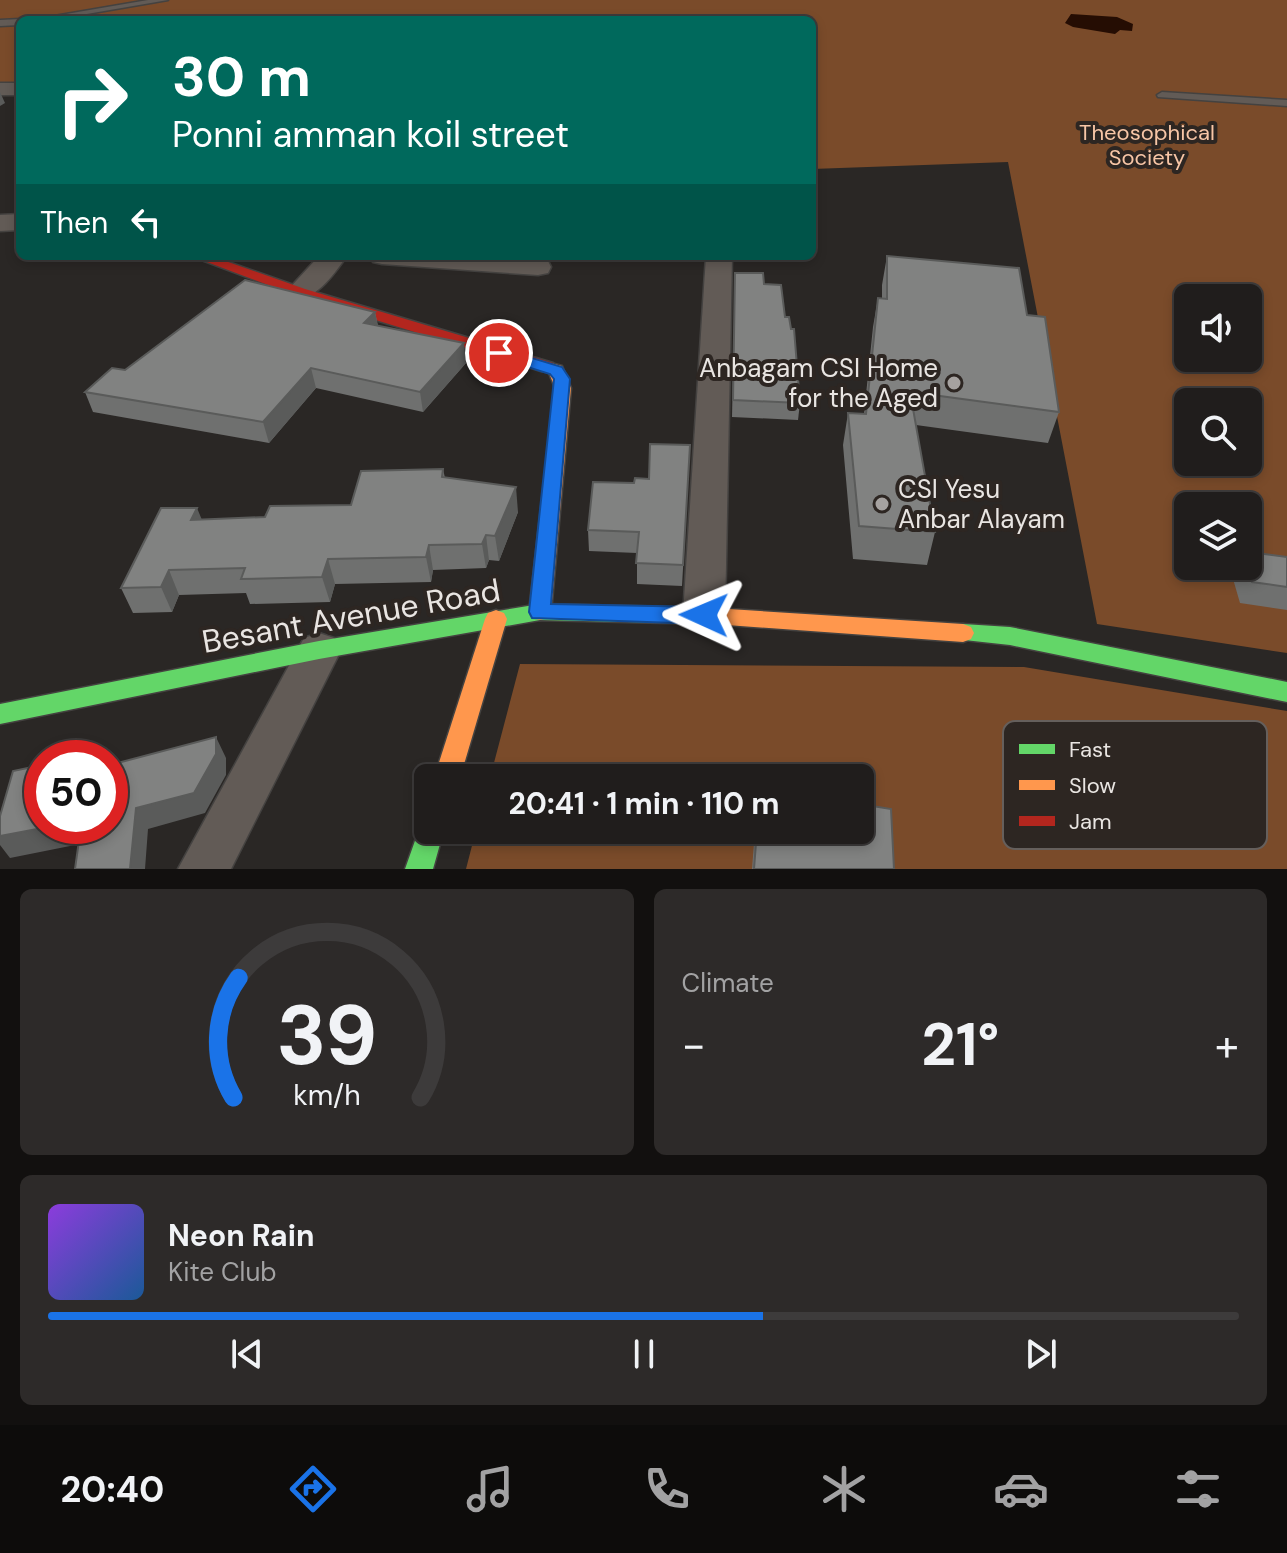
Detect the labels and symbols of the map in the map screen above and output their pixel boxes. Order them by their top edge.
park label: Theosophical Society [1079,118,1215,172]
pin [465,319,533,387]
place label: Anbagam CSI Home for the Aged [699,351,938,415]
marker: Anbagam CSI Home for the Aged [945,374,963,392]
place label: CSI Yesu Anbar Alayam [898,472,1065,536]
marker: CSI Yesu Anbar Alayam [873,495,891,513]
street label: Besant Avenue Road [199,569,503,663]
position arrow [662,573,746,657]
legend [1003,721,1267,849]
text: Fast [1069,735,1111,764]
speed limit sign: 50 [24,740,128,844]
text: Slow [1069,771,1116,800]
text: Jam [1069,807,1112,836]

